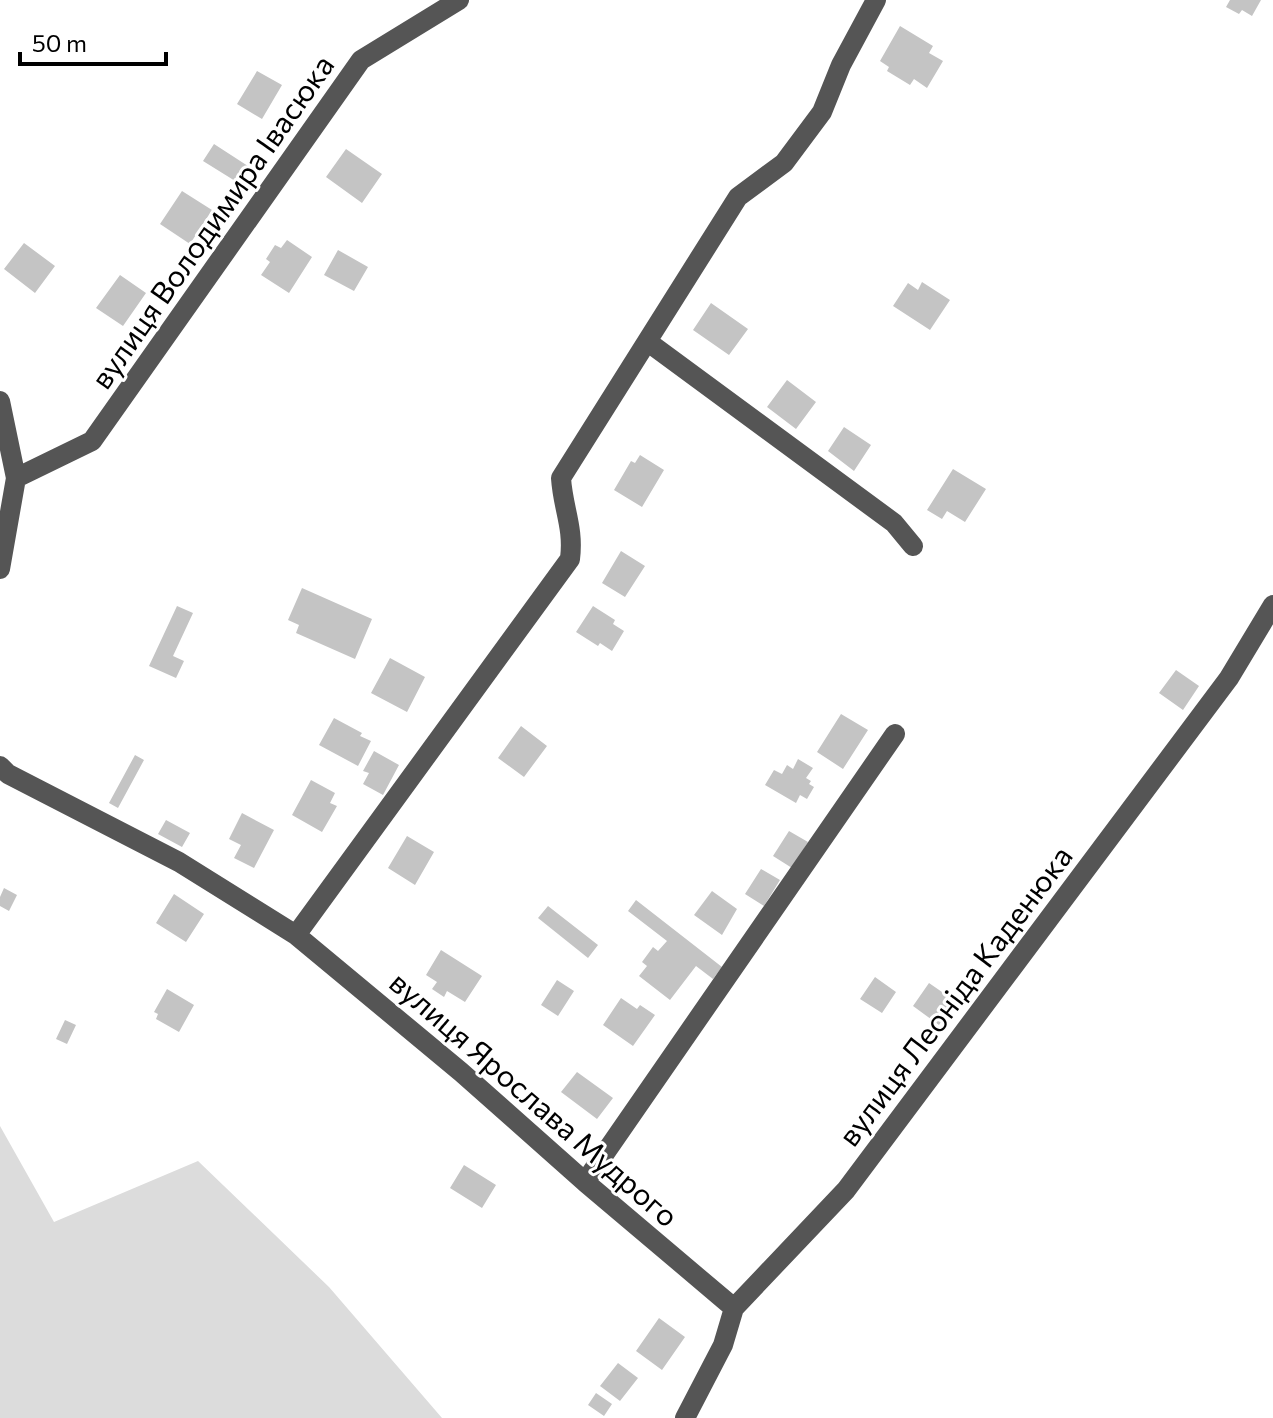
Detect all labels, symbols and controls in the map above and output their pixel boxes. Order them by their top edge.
scale bar [20,16,166,66]
text: 50 m [32,28,87,57]
street label: вулиця Володимира Івасюка [81,47,341,395]
street label: вулиця Леоніда Каденюка [829,838,1079,1152]
street label: вулиця Ярослава Мудрого [383,963,687,1233]

